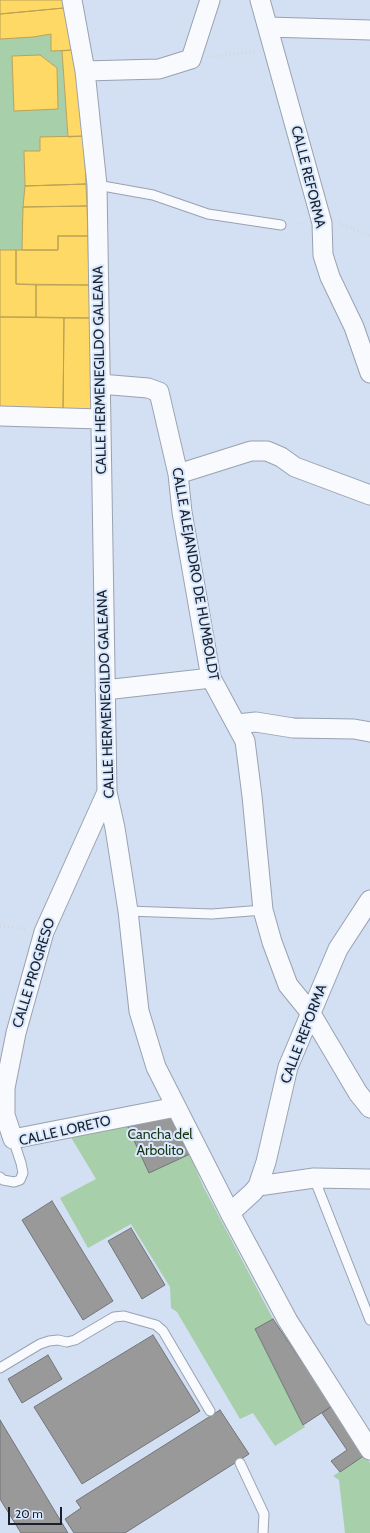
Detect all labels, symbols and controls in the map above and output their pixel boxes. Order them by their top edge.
street label: CALLE REFORMA [287,124,329,230]
street label: CALLE HERMENEGILDO GALEANA [90,265,110,475]
street label: CALLE ALEJANDRO DE HUMBOLDT [168,466,222,682]
street label: CALLE HERMENEGILDO GALEANA [94,589,118,799]
street label: CALLE PROGRESO [9,916,59,1030]
street label: CALLE REFORMA [277,982,331,1086]
street label: CALLE LORETO [17,1112,113,1150]
park label: Cancha del Arbolito [127,1127,193,1160]
scale bar [10,1499,64,1525]
text: 20 m [15,1506,43,1521]

